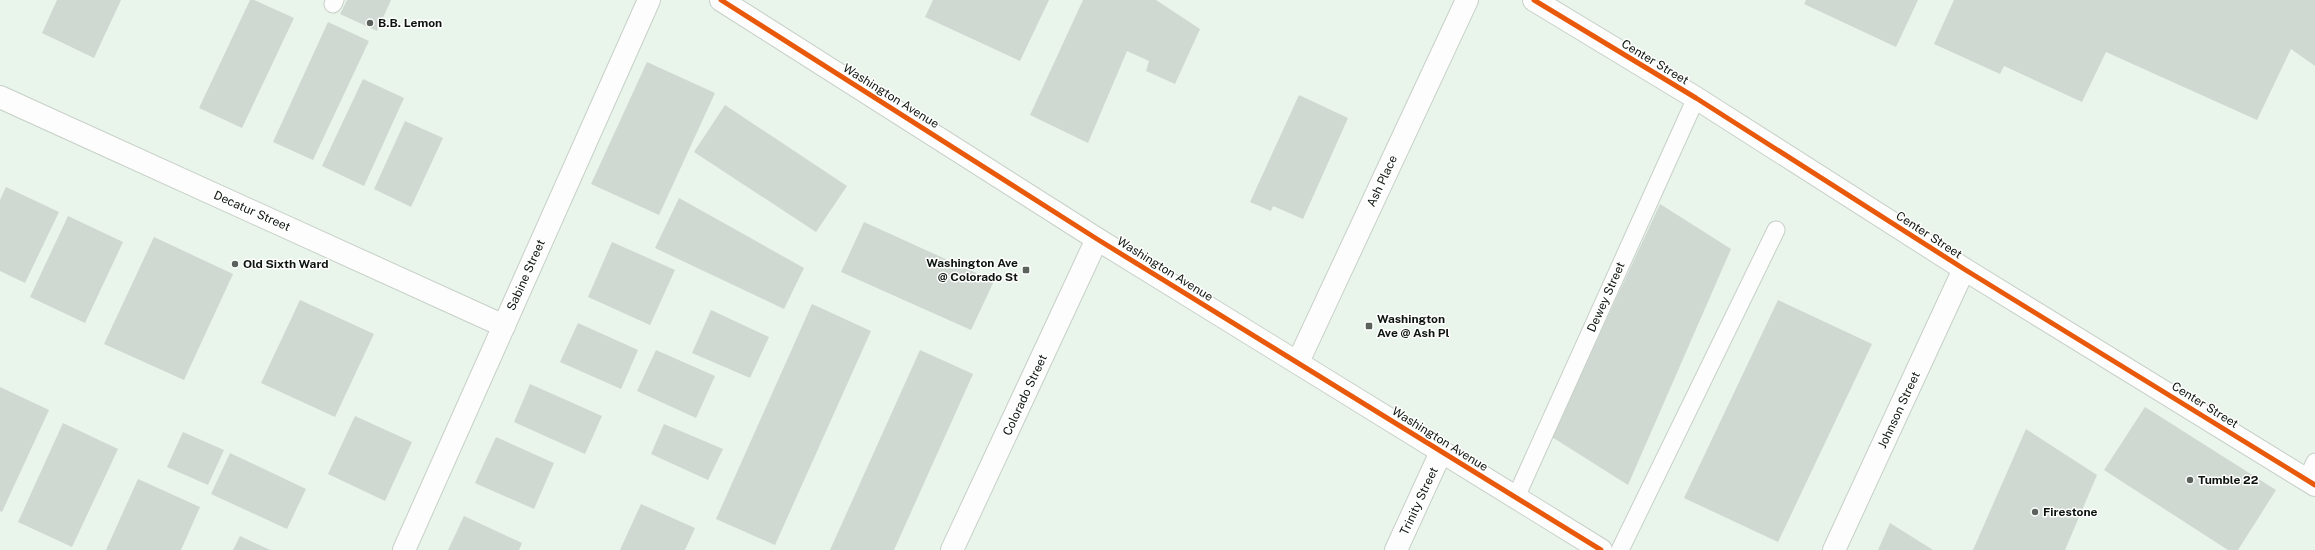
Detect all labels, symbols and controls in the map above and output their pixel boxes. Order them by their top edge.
place label: B.B. Lemon [378,16,442,30]
marker: B.B. Lemon [365,18,375,28]
street label: Center Street [1619,37,1691,88]
street label: Washington Avenue [841,61,942,131]
street label: Ash Place [1364,153,1400,209]
street label: Decatur Street [212,188,293,234]
street label: Center Street [1893,209,1965,262]
street label: Washington Avenue [1115,234,1216,304]
street label: Sabine Street [504,237,548,313]
place label: Washington Ave @ Colorado St [926,256,1018,284]
place label: Old Sixth Ward [243,257,329,271]
marker: Old Sixth Ward [230,259,240,269]
street label: Dewey Street [1584,259,1628,334]
marker: Washington Ave @ Colorado St [1021,265,1031,275]
place label: Washington Ave @ Ash Pl [1377,312,1450,340]
marker: Washington Ave @ Ash Pl [1364,321,1374,331]
street label: Colorado Street [1000,352,1050,438]
street label: Johnson Street [1875,369,1923,451]
street label: Center Street [2169,379,2241,431]
street label: Washington Avenue [1390,404,1491,474]
street label: Trinity Street [1397,464,1441,537]
place label: Tumble 22 [2198,473,2259,487]
marker: Tumble 22 [2185,475,2195,485]
place label: Firestone [2043,505,2098,519]
marker: Firestone [2030,507,2040,517]

